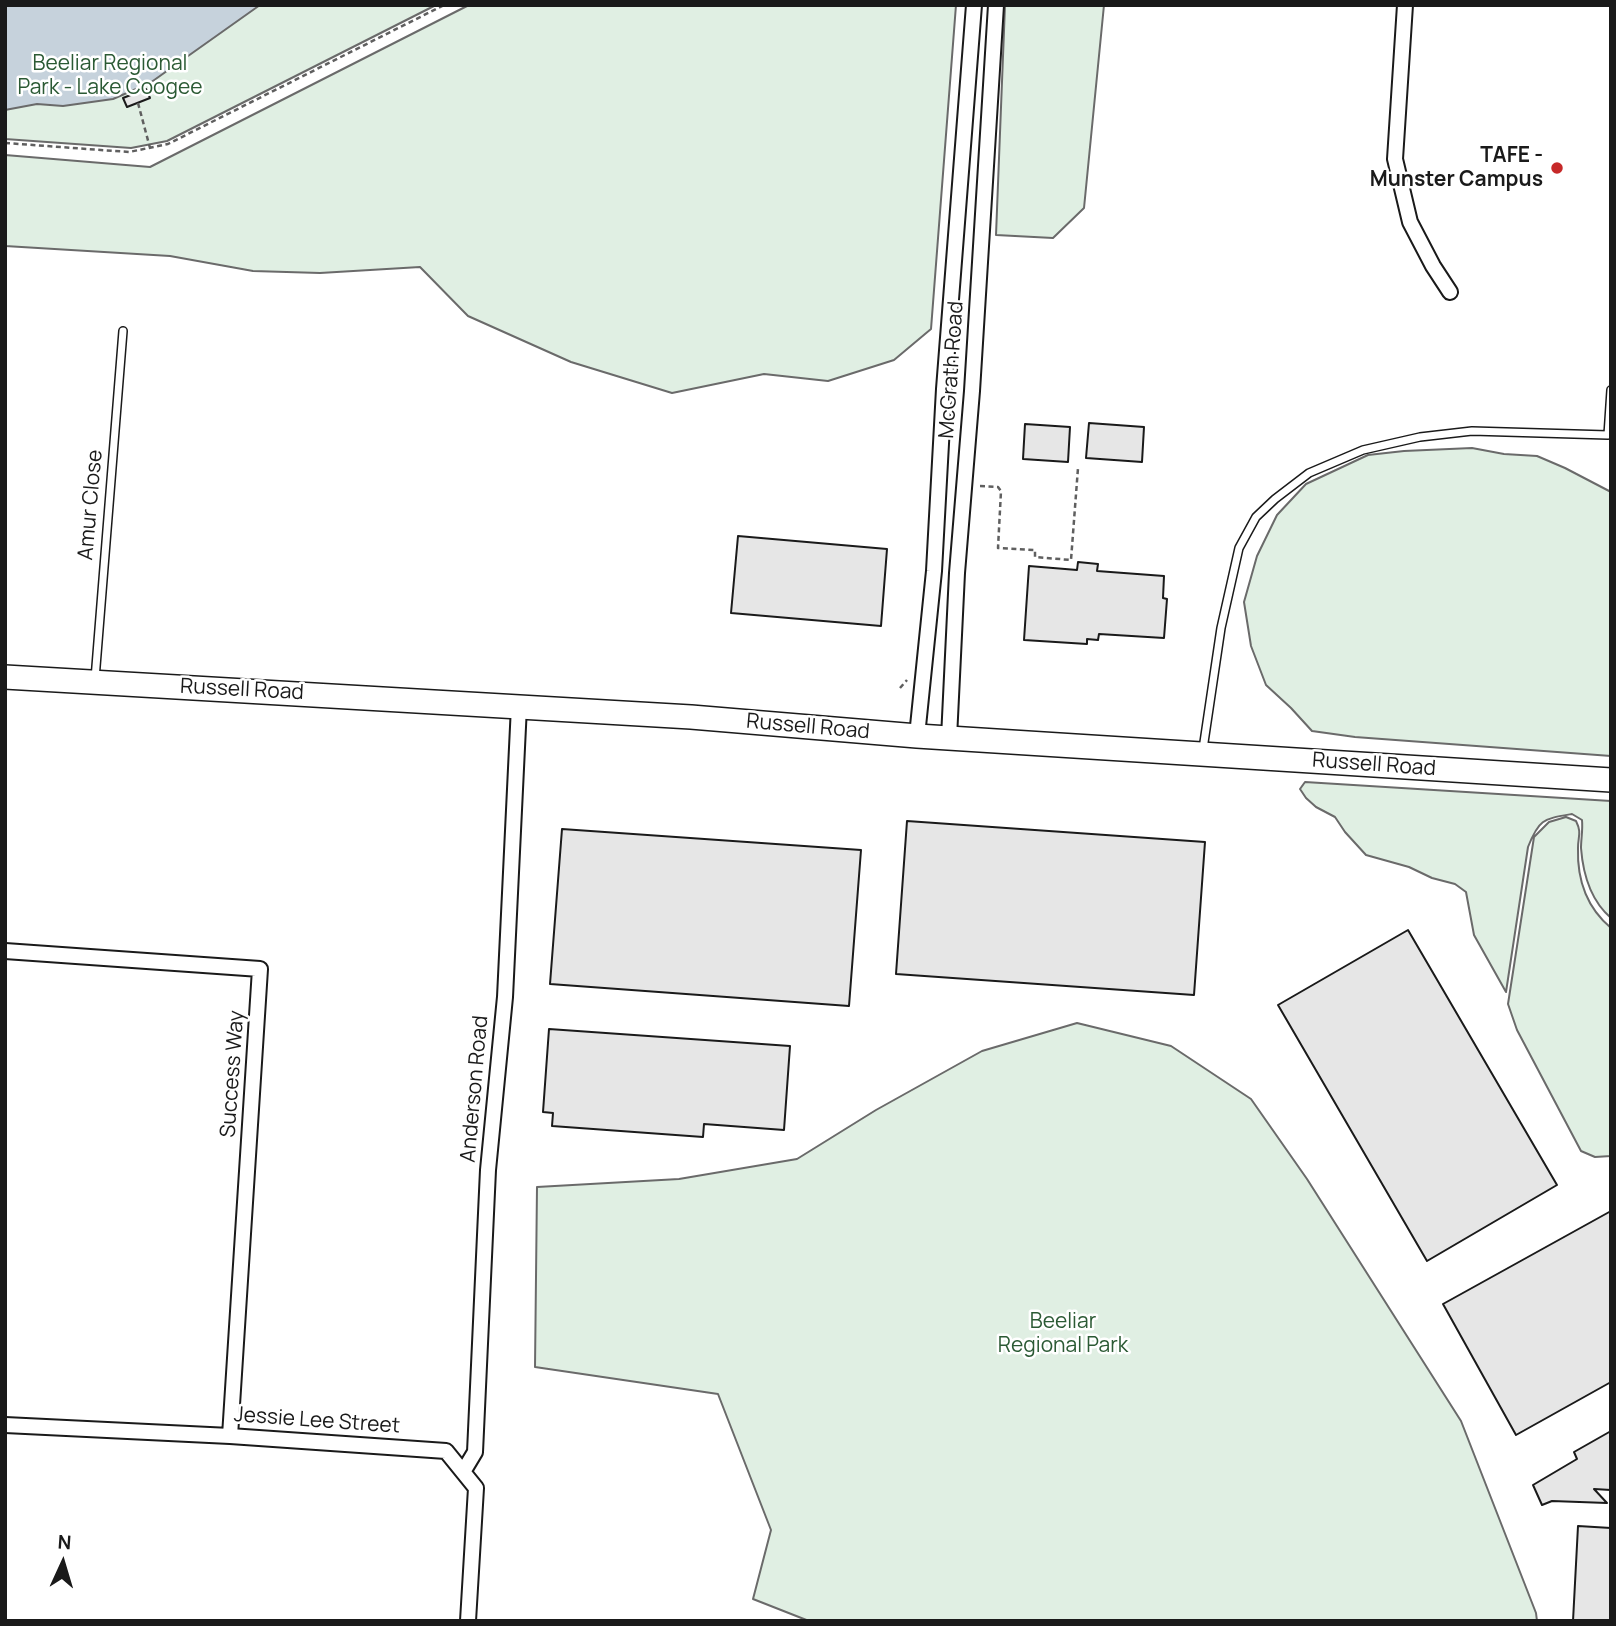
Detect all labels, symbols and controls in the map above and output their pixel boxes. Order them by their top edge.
park label: Beeliar Regional Park - Lake Coogee [18,51,202,101]
place label: TAFE - Munster Campus [1370,143,1543,193]
marker: TAFE - Munster Campus [1549,160,1565,176]
street label: McGrath Road [935,300,969,440]
street label: Amur Close [74,449,108,561]
street label: Russell Road [180,674,304,706]
street label: Russell Road [745,709,871,745]
street label: Russell Road [1311,748,1437,782]
street label: Success Way [216,1010,250,1138]
street label: Anderson Road [456,1014,494,1164]
park label: Beeliar Regional Park [998,1309,1128,1359]
street label: Jessie Lee Street [233,1403,401,1439]
north arrow [28,1528,98,1598]
text: N [57,1529,72,1555]

